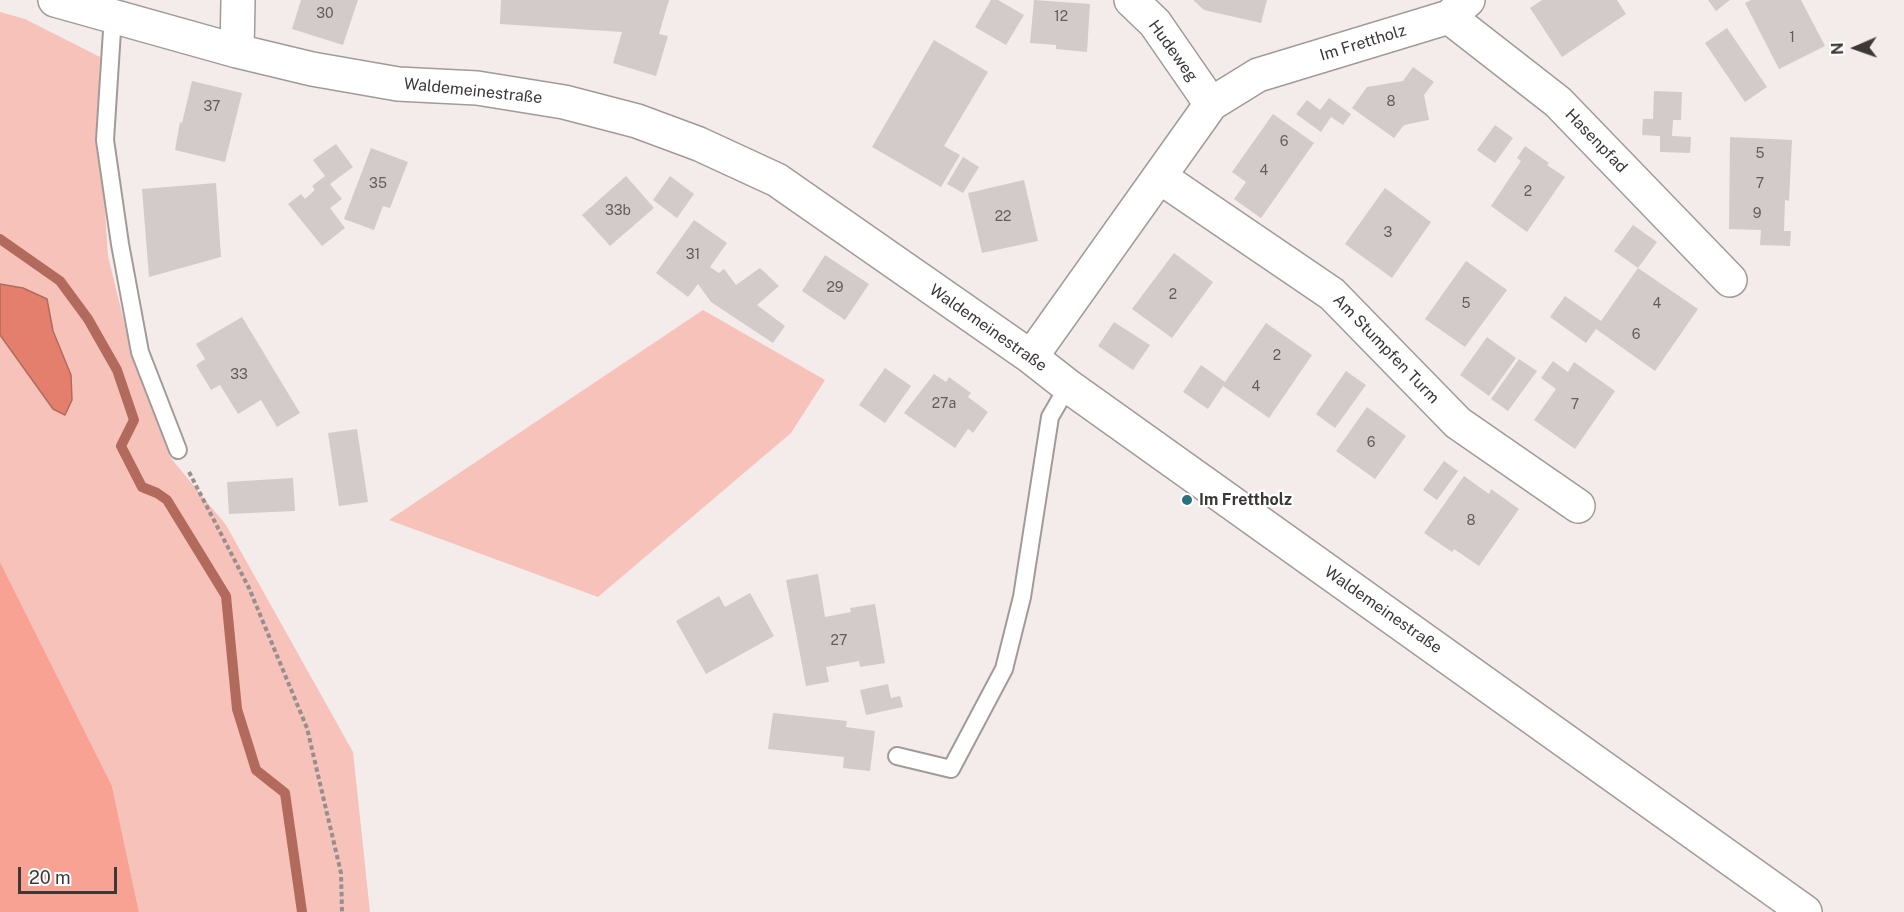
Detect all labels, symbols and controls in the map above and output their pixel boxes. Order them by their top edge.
house number: 30 [316,6,334,22]
house number: 12 [1054,9,1068,25]
street label: Hudeweg [1144,17,1202,85]
north arrow [1826,18,1886,78]
street label: Im Frettholz [1318,21,1408,65]
house number: 1 [1789,30,1795,46]
text: N [1828,42,1847,55]
street label: Waldemeinestraße [403,74,543,108]
house number: 8 [1386,94,1396,110]
house number: 37 [204,99,220,115]
street label: Hasenpfad [1561,105,1631,177]
house number: 6 [1280,134,1288,150]
house number: 5 [1756,146,1764,162]
house number: 4 [1260,163,1268,179]
house number: 35 [369,176,387,192]
house number: 7 [1756,176,1764,192]
house number: 2 [1524,184,1532,200]
house number: 33b [605,203,631,219]
house number: 9 [1753,206,1761,222]
house number: 22 [995,209,1011,225]
house number: 3 [1384,225,1392,241]
house number: 31 [686,247,700,263]
house number: 29 [826,280,844,296]
street label: Waldemeinestraße [926,280,1050,376]
house number: 2 [1169,287,1177,303]
street label: Am Stumpfen Turm [1329,290,1443,408]
house number: 5 [1462,296,1470,312]
house number: 4 [1653,296,1661,312]
house number: 6 [1632,327,1640,343]
house number: 2 [1273,348,1281,364]
house number: 33 [230,367,248,383]
house number: 4 [1252,379,1260,395]
house number: 27a [932,396,956,412]
house number: 7 [1571,397,1579,413]
house number: 6 [1367,435,1375,451]
place label: Im Frettholz [1199,490,1292,510]
marker: Im Frettholz [1180,493,1194,507]
house number: 8 [1466,513,1476,529]
street label: Waldemeinestraße [1321,562,1445,658]
house number: 27 [831,633,847,649]
scale bar [21,855,120,893]
text: 20 m [29,867,71,888]

